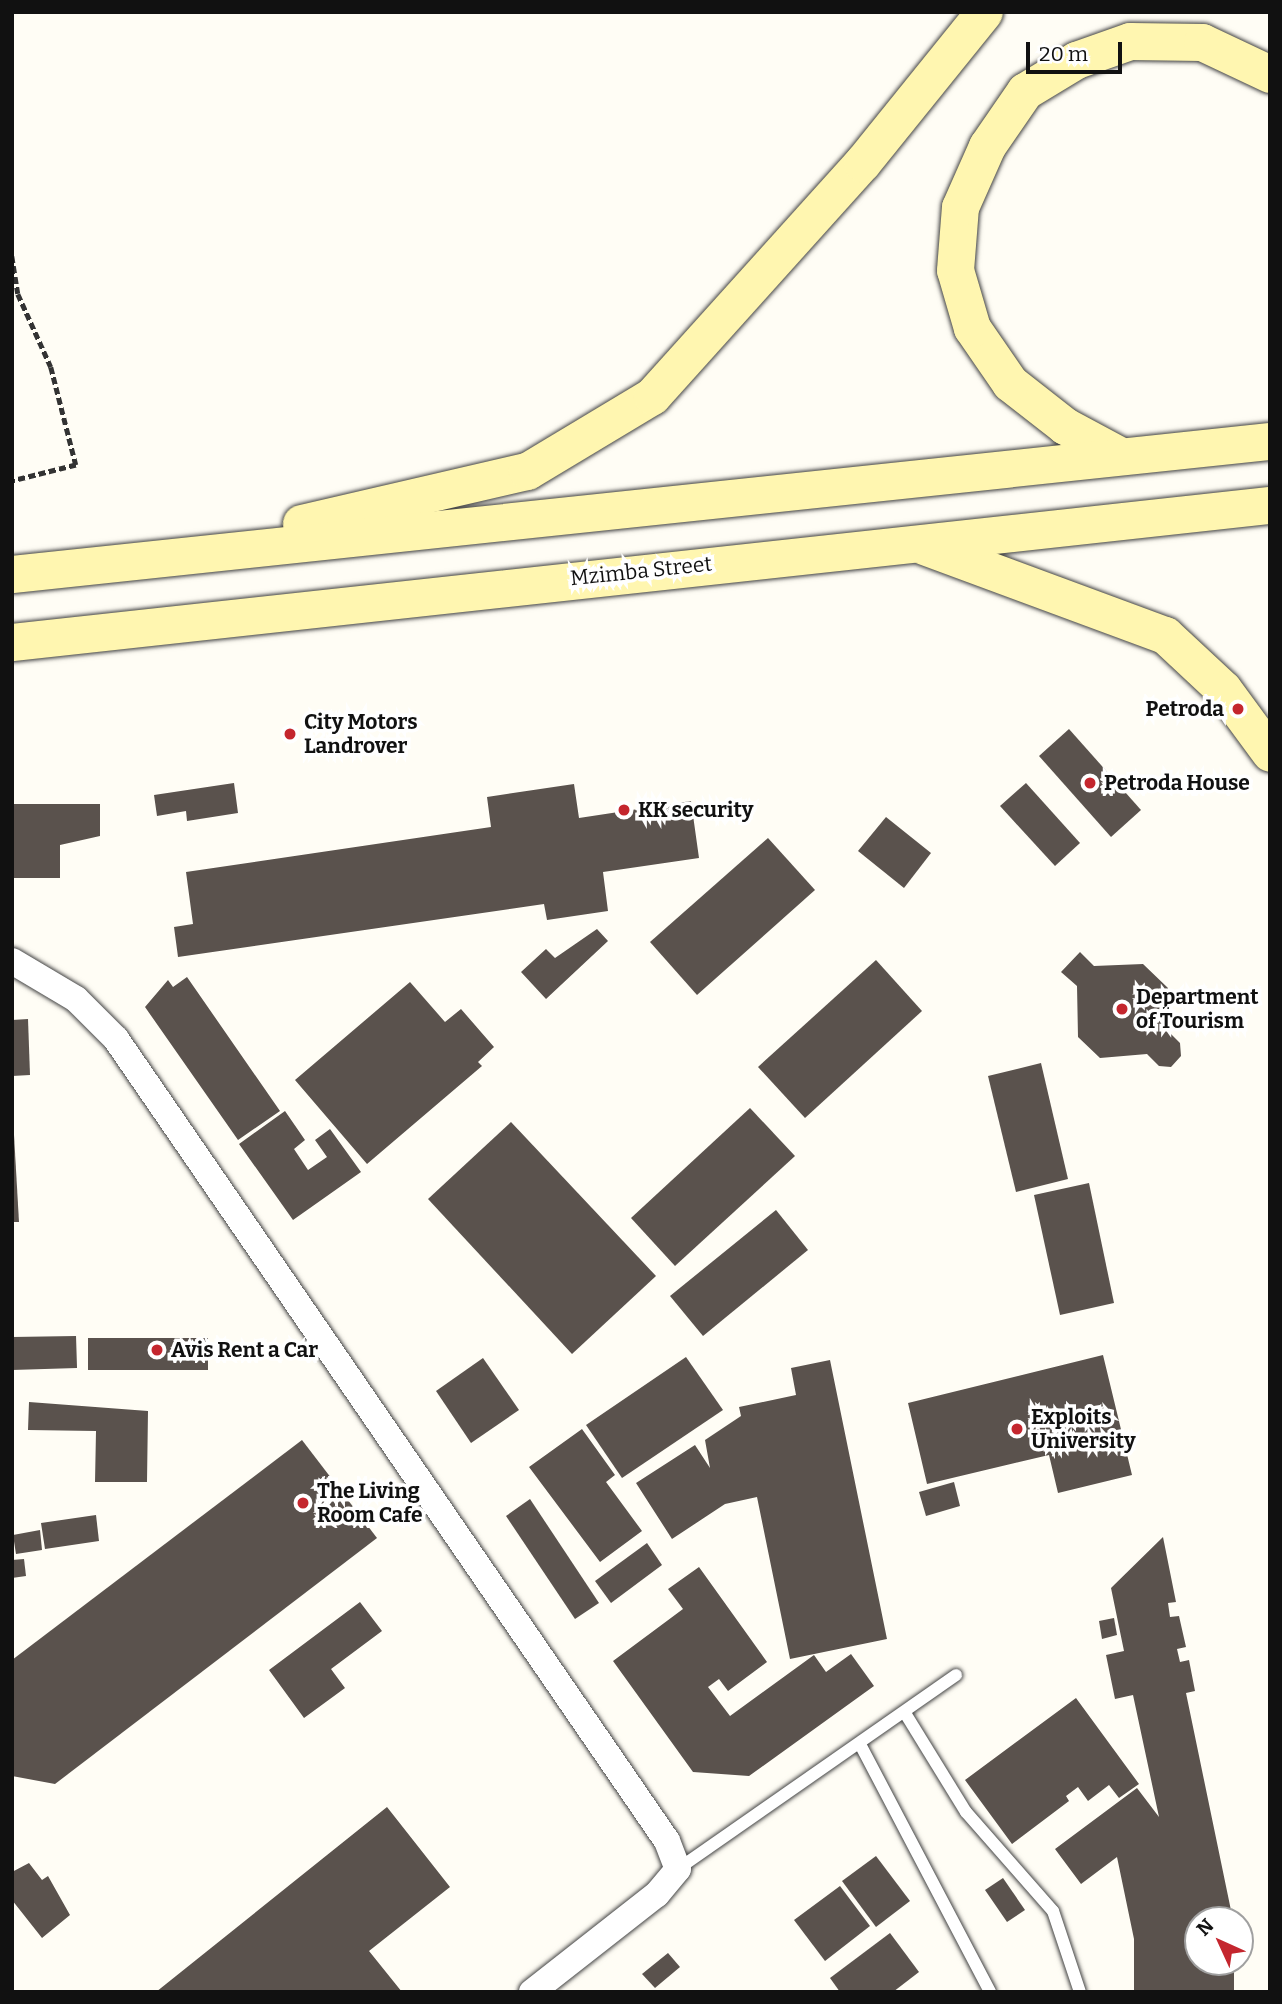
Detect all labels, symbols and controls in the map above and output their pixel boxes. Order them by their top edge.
scale bar [1030,28,1126,72]
text: 20 m [1039,41,1088,67]
street label: Mzimba Street [569,551,713,591]
place label: Petroda [1146,696,1224,722]
marker: Petroda [1230,701,1246,717]
place label: City Motors Landrover [304,709,417,759]
marker: City Motors Landrover [282,726,298,742]
place label: Petroda House [1104,770,1250,796]
marker: Petroda House [1082,775,1098,791]
place label: KK security [638,797,753,823]
marker: KK security [616,802,632,818]
place label: Department of Tourism [1136,984,1259,1034]
marker: Department of Tourism [1114,1001,1130,1017]
place label: Avis Rent a Car [171,1337,318,1363]
marker: Avis Rent a Car [149,1342,165,1358]
place label: Exploits University [1031,1404,1136,1454]
marker: Exploits University [1009,1421,1025,1437]
place label: The Living Room Cafe [317,1478,423,1528]
marker: The Living Room Cafe [295,1495,311,1511]
north arrow [1184,1906,1254,1976]
text: N [1192,1914,1219,1941]

